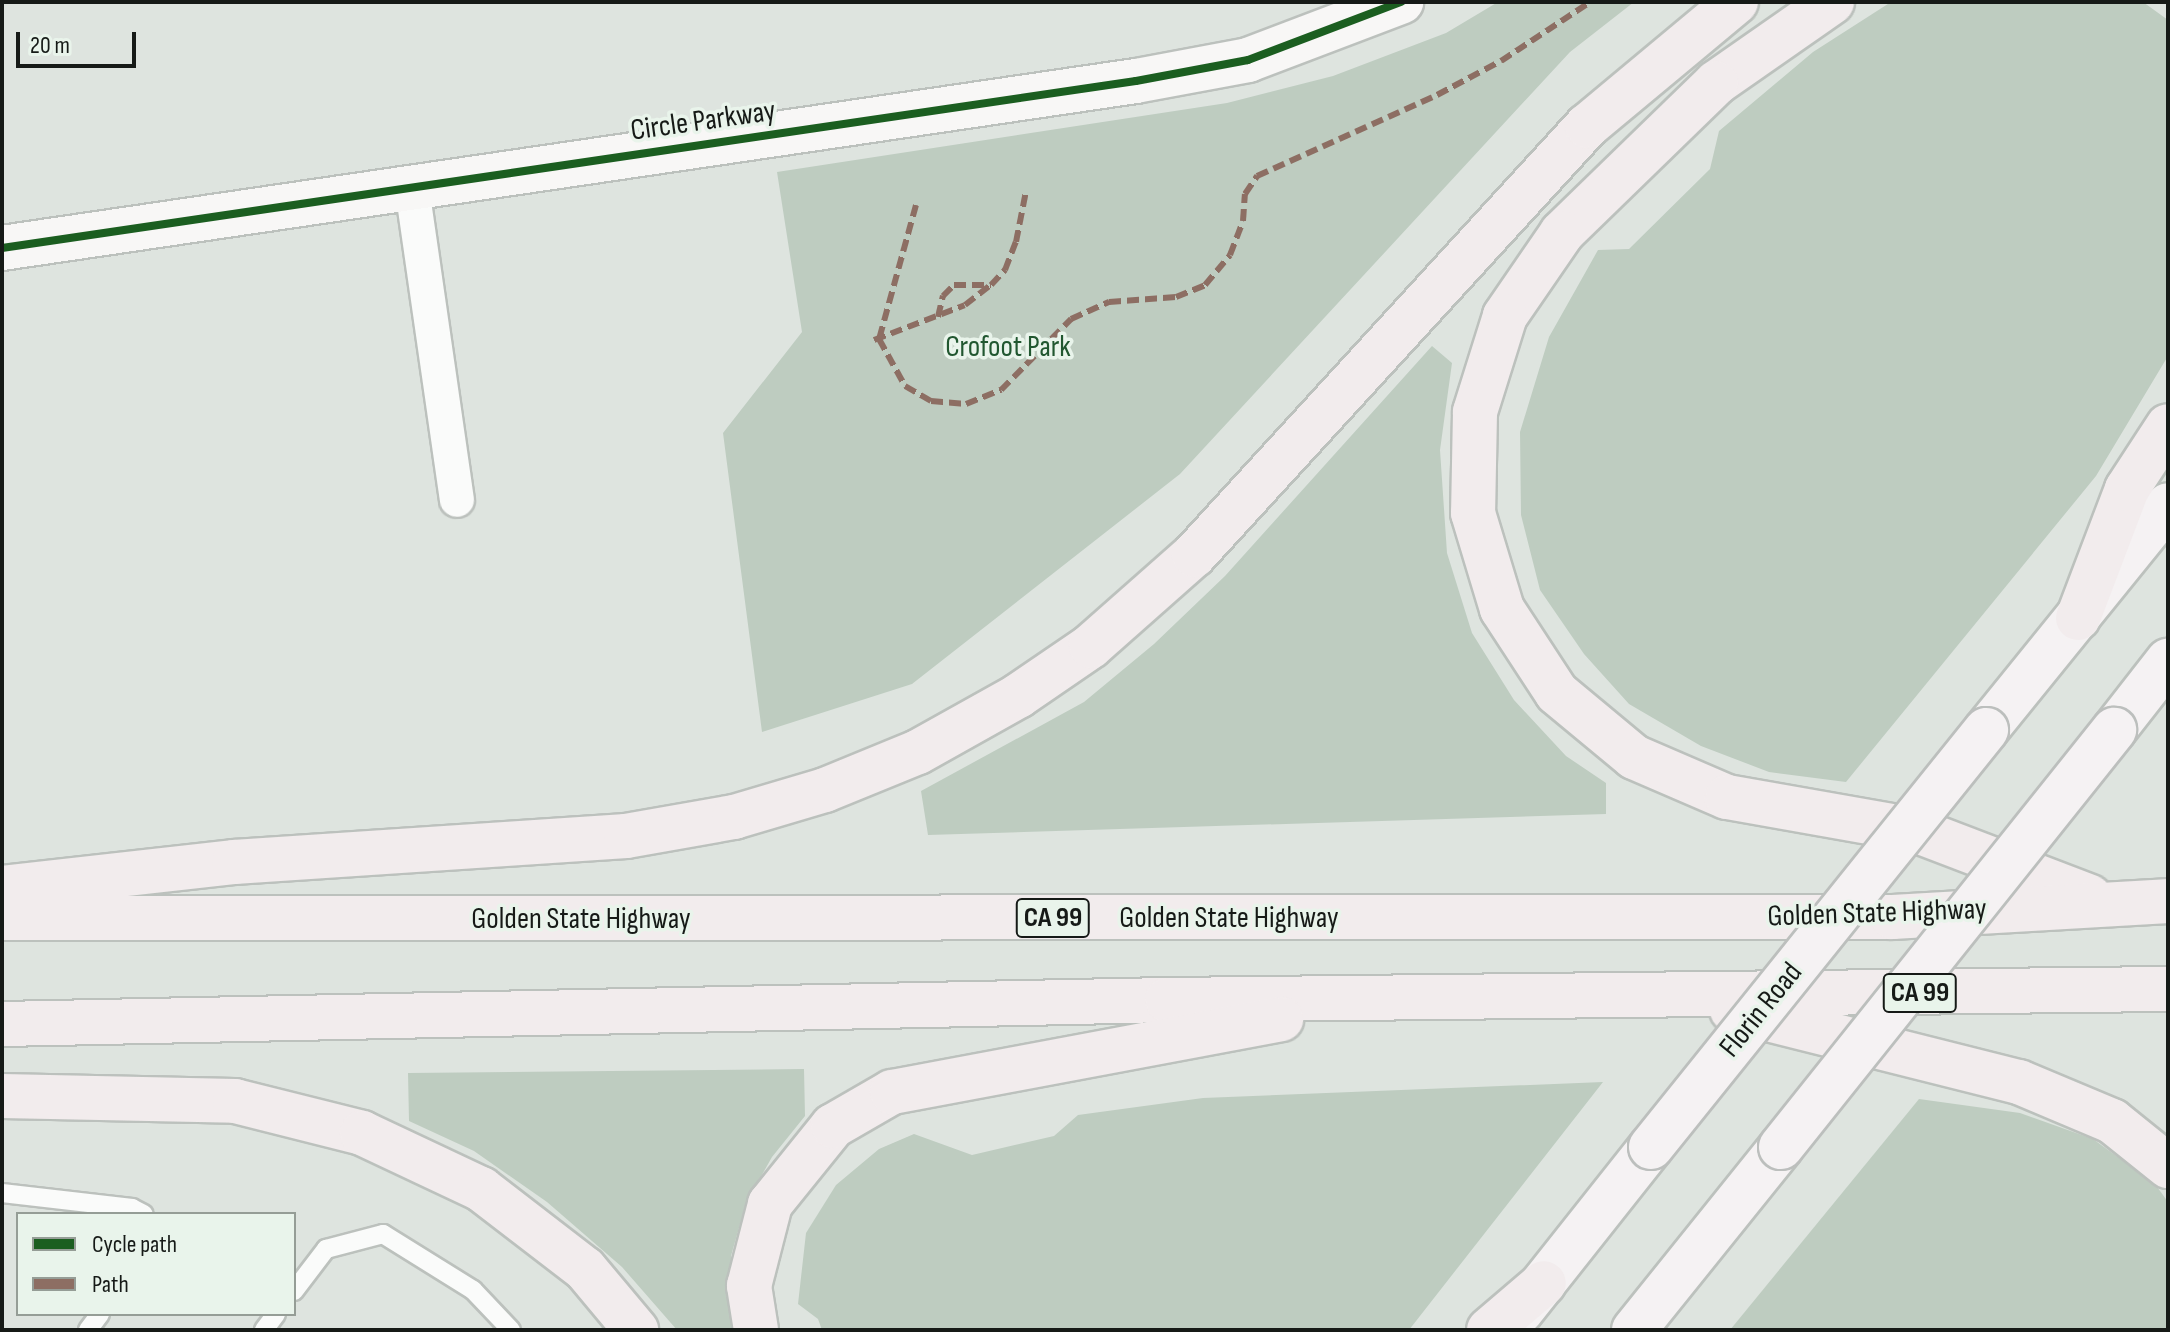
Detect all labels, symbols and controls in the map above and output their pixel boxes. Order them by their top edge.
scale bar [20,16,140,66]
text: 20 m [30,31,70,60]
street label: Circle Parkway [628,93,778,149]
park label: Crofoot Park [945,329,1071,365]
street label: Golden State Highway [1767,891,1987,935]
road number: CA 99 [1015,894,1091,942]
street label: Golden State Highway [1119,900,1339,936]
street label: Golden State Highway [471,901,691,937]
street label: Florin Road [1712,955,1810,1065]
road number: CA 99 [1882,969,1958,1017]
legend [16,1212,296,1316]
text: Cycle path [92,1230,177,1259]
text: Path [92,1270,129,1299]

